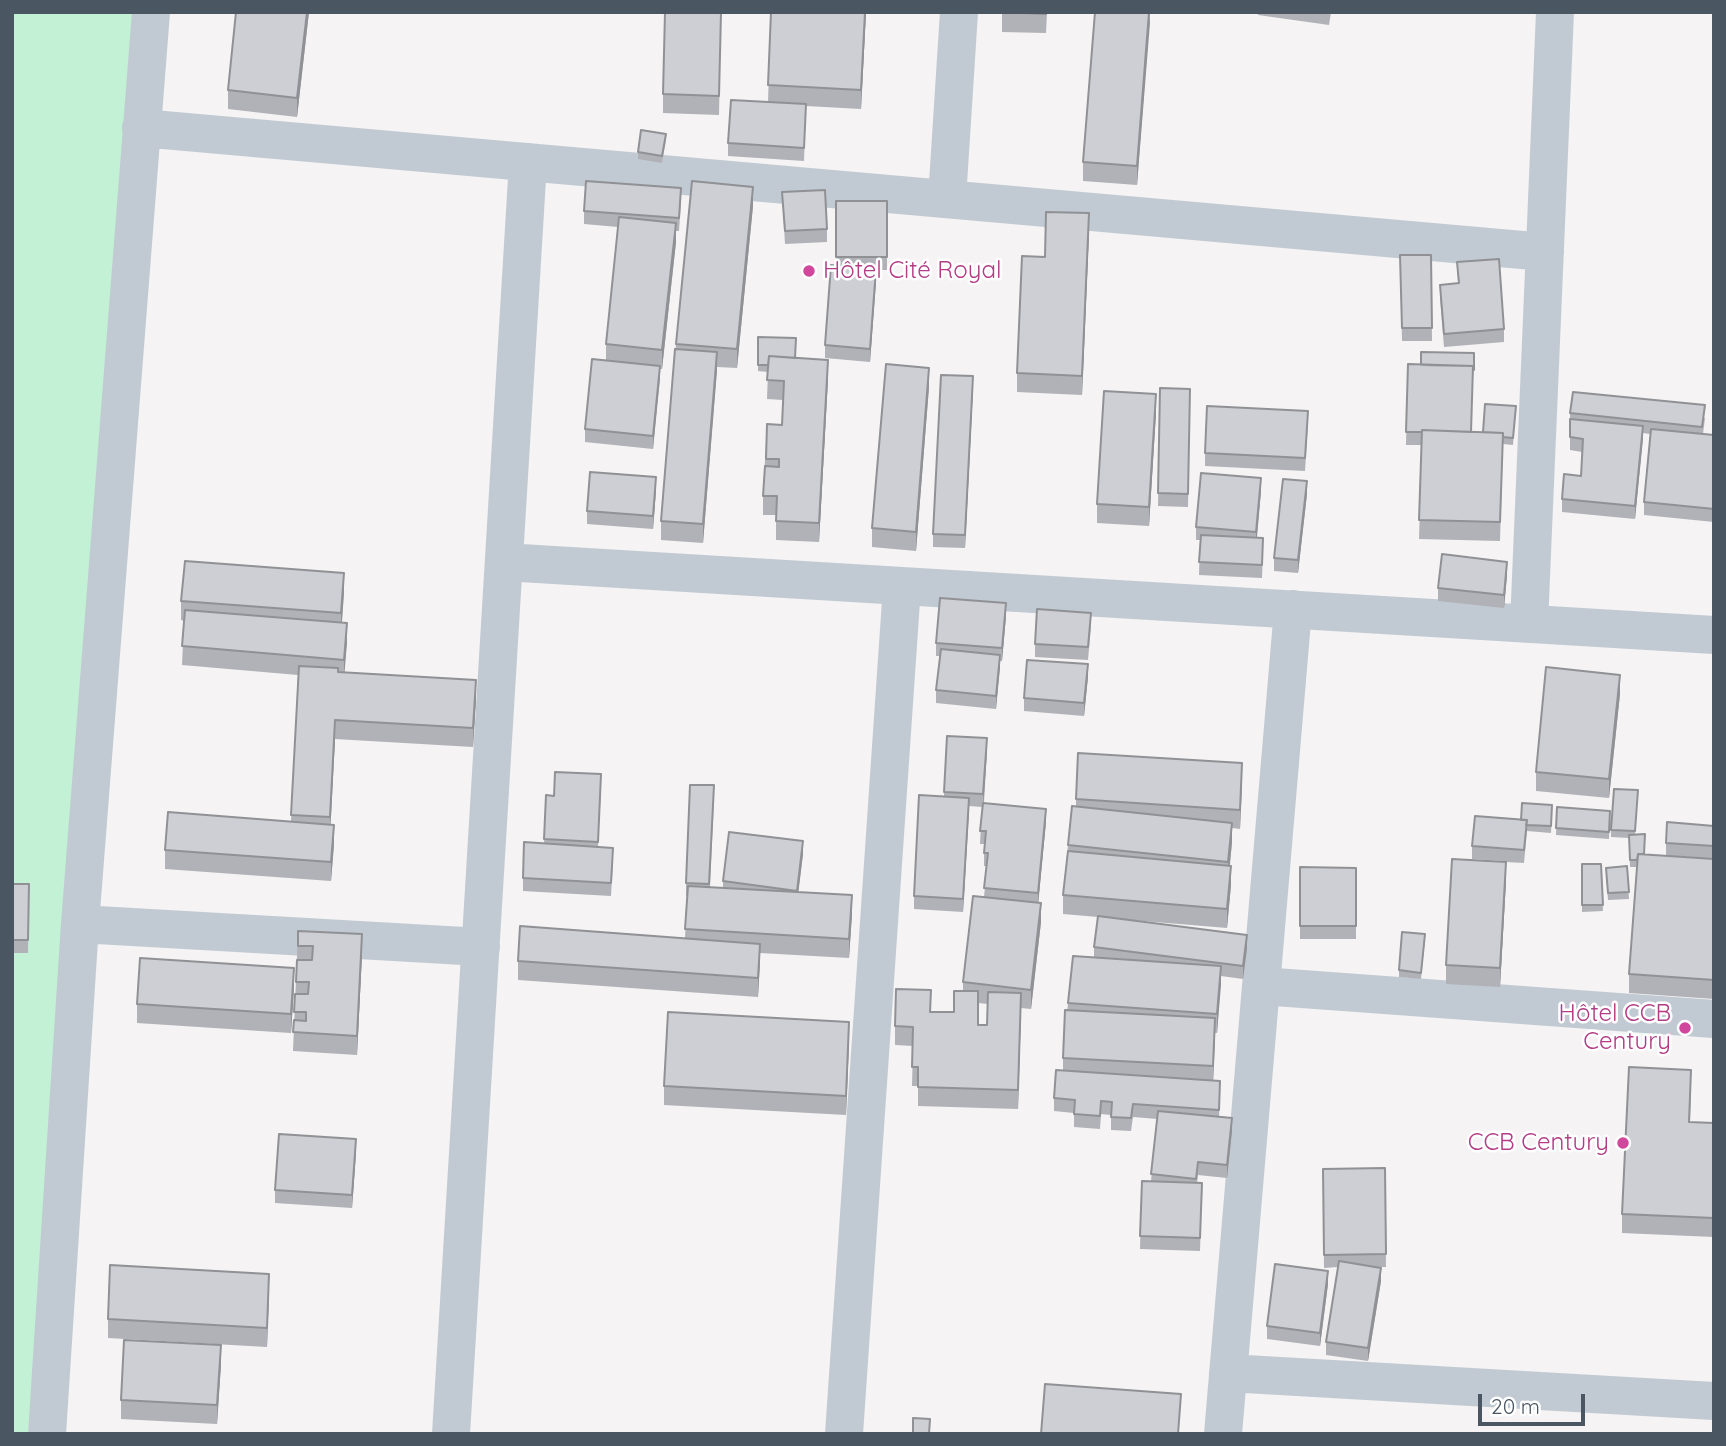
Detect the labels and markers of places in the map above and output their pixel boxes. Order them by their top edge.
place label: Hôtel Cité Royal [823,257,1002,285]
marker: Hôtel Cité Royal [801,263,817,279]
place label: Hôtel CCB Century [1559,1000,1671,1056]
marker: Hôtel CCB Century [1677,1020,1693,1036]
place label: CCB Century [1468,1129,1609,1157]
marker: CCB Century [1615,1135,1631,1151]

